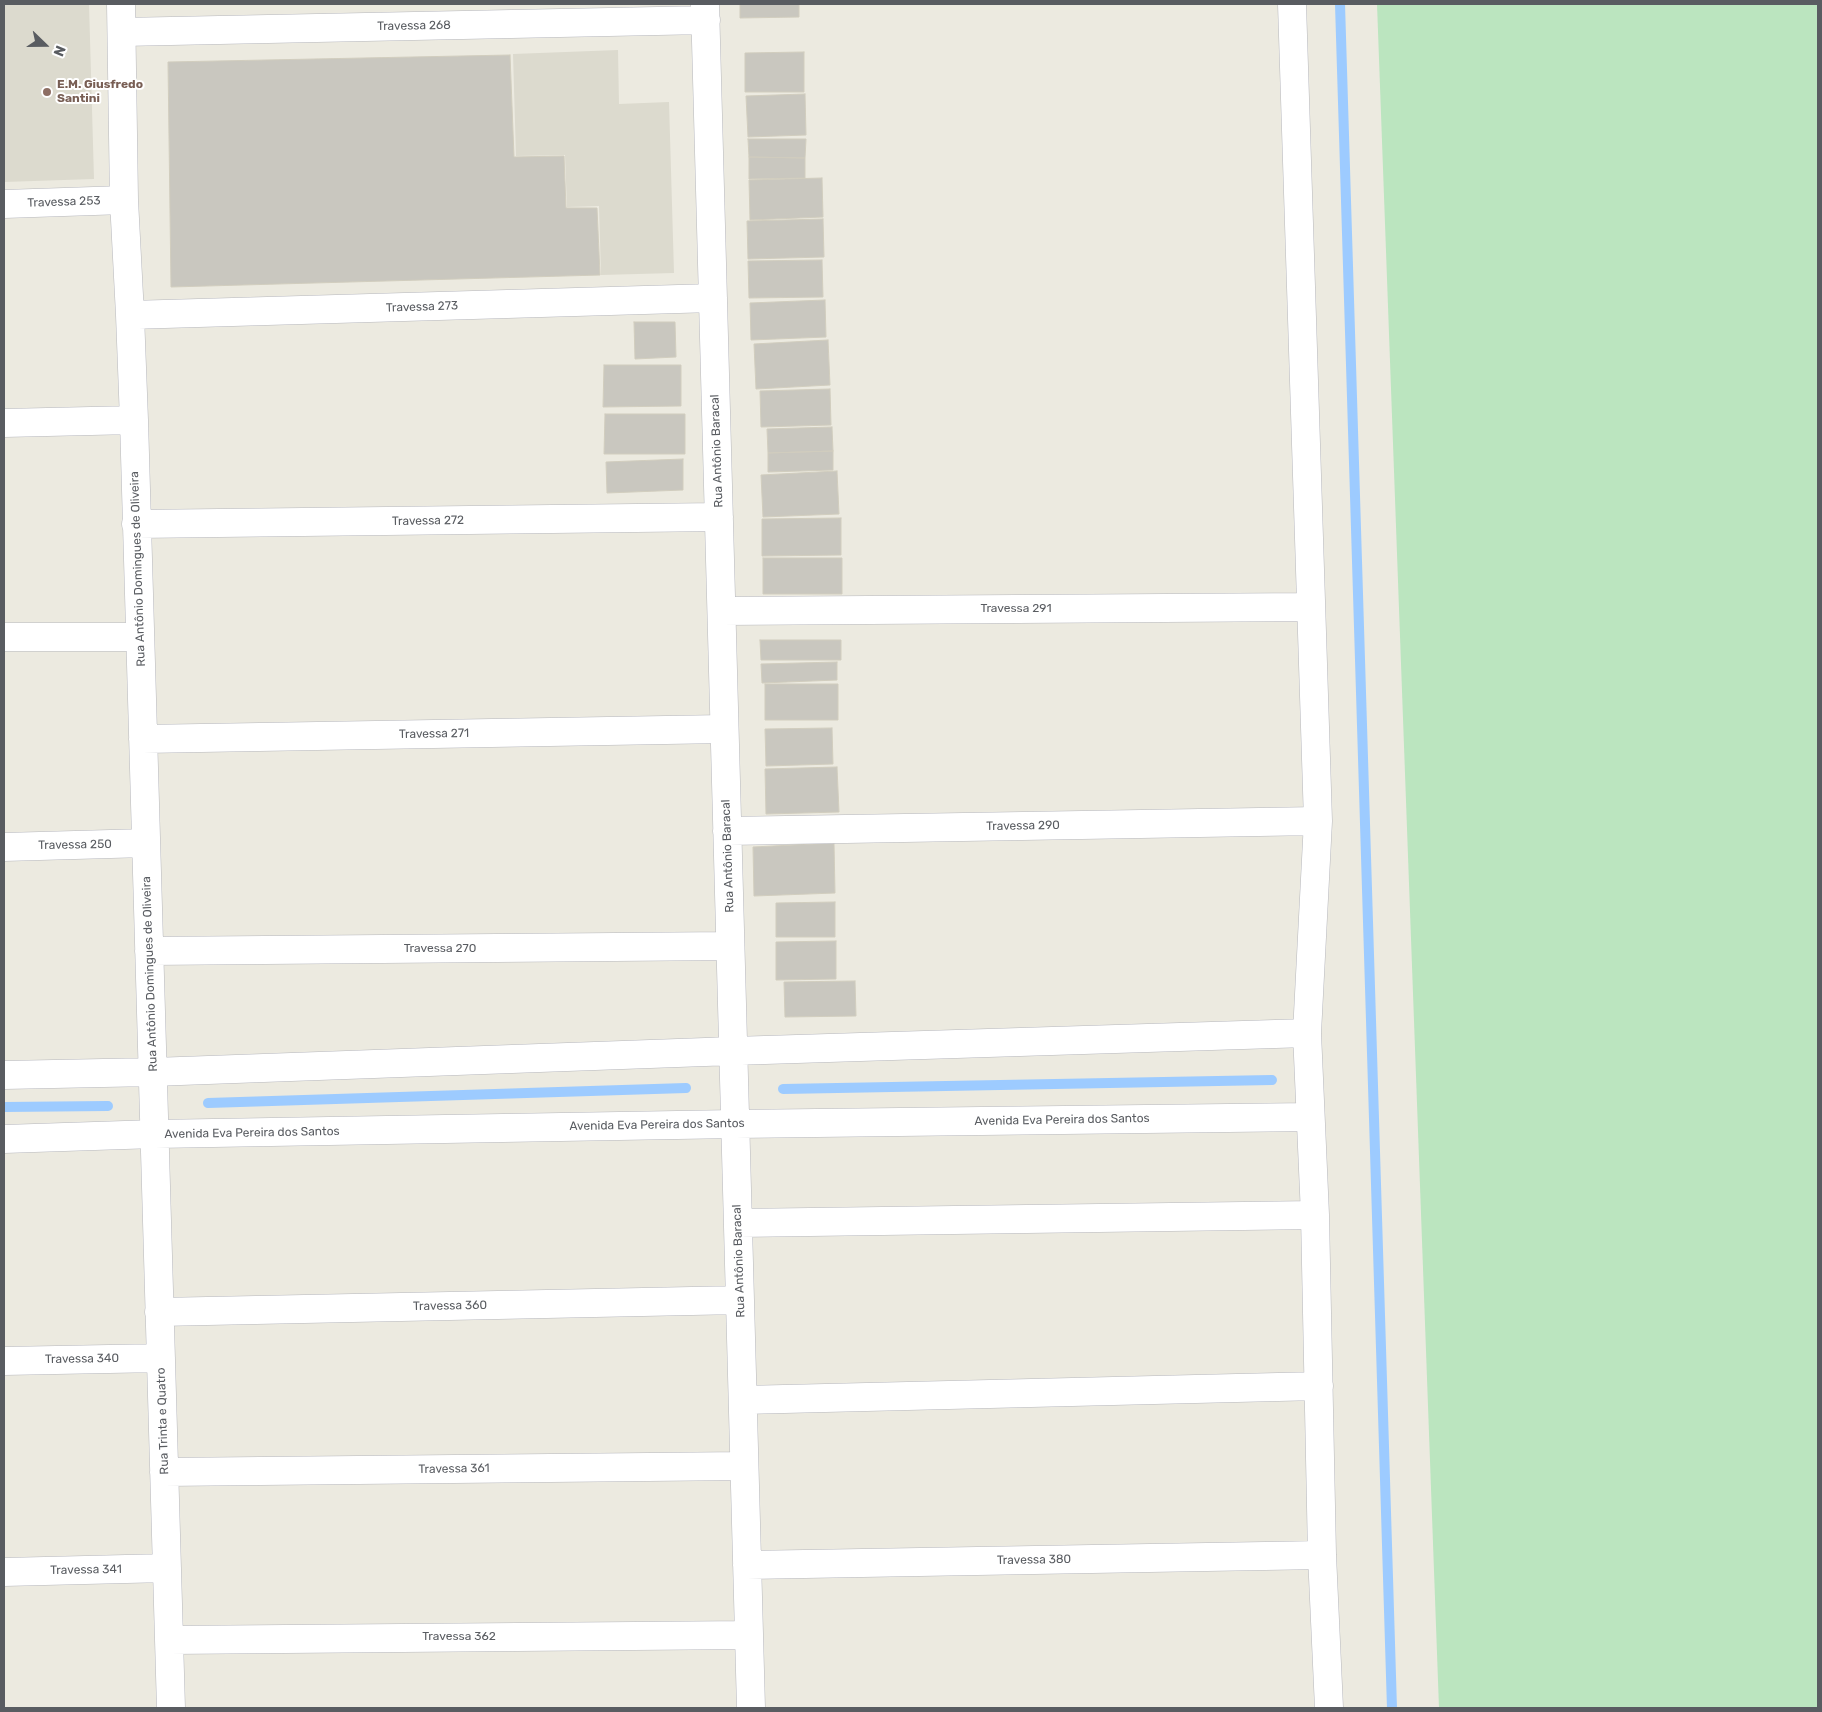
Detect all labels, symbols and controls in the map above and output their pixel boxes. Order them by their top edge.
street label: Travessa 268 [377,18,451,34]
north arrow [20,20,70,70]
text: N [50,43,69,59]
place label: E.M. Giusfredo Santini [57,78,143,106]
marker: E.M. Giusfredo Santini [41,86,53,98]
street label: Travessa 253 [27,194,101,210]
street label: Travessa 273 [386,299,458,315]
street label: Rua Antônio Baracal [708,394,726,508]
street label: Rua Antônio Domingues de Oliveira [127,471,149,667]
street label: Travessa 272 [392,513,464,529]
street label: Travessa 291 [980,602,1052,616]
street label: Travessa 271 [399,726,469,742]
street label: Rua Antônio Baracal [719,799,737,913]
street label: Travessa 290 [986,818,1060,834]
street label: Travessa 250 [38,837,112,853]
street label: Rua Antônio Domingues de Oliveira [139,876,161,1072]
street label: Travessa 270 [404,942,476,956]
street label: Avenida Eva Pereira dos Santos [974,1111,1150,1129]
street label: Avenida Eva Pereira dos Santos [569,1116,745,1134]
street label: Avenida Eva Pereira dos Santos [164,1124,340,1142]
street label: Rua Antônio Baracal [730,1204,748,1318]
street label: Travessa 360 [413,1298,487,1314]
street label: Travessa 340 [45,1351,119,1367]
street label: Rua Trinta e Quatro [154,1367,172,1475]
street label: Travessa 361 [418,1461,490,1477]
street label: Travessa 380 [997,1552,1071,1568]
street label: Travessa 341 [50,1562,122,1578]
street label: Travessa 362 [422,1630,496,1644]

